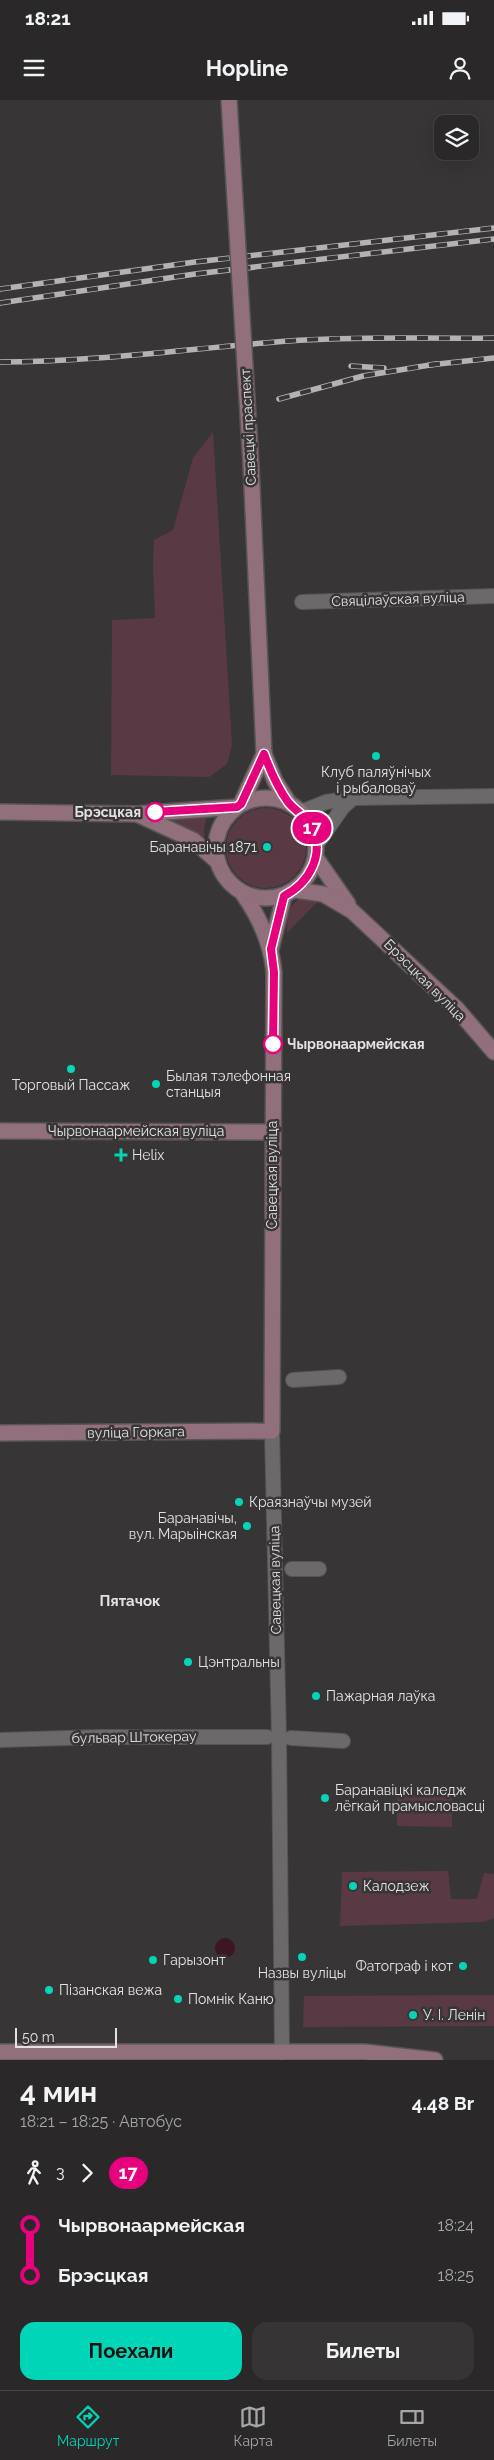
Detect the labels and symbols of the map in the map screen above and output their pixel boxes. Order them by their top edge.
street label: Савецкі праспект [237,368,259,486]
street label: Свяцілаўская вуліца [331,589,465,609]
marker: Клуб паляўнічых і рыбаловаў [370,750,382,762]
place label: Клуб паляўнічых і рыбаловаў [321,764,431,796]
marker: Брэсцкая [145,802,165,822]
place label: Брэсцкая [74,804,141,820]
line badge: 17 [290,812,334,844]
place label: Баранавічы 1871 [150,839,257,855]
marker: Баранавічы 1871 [261,841,273,853]
street label: Брэсцкая вуліца [381,936,469,1024]
marker: Чырвонаармейская [263,1034,283,1054]
place label: Чырвонаармейская [287,1036,425,1052]
marker: Торговый Пассаж [65,1063,77,1075]
place label: Былая тэлефонная станцыя [166,1068,291,1100]
place label: Торговый Пассаж [12,1077,130,1093]
marker: Былая тэлефонная станцыя [150,1078,162,1090]
street label: Савецкая вуліца [264,1121,280,1229]
street label: Чырвонаармейская вуліца [48,1123,224,1139]
place label: Helix [132,1147,164,1163]
marker: Helix [114,1148,128,1162]
street label: вуліца Горкага [87,1423,185,1441]
place label: Краязнаўчы музей [249,1494,372,1510]
marker: Краязнаўчы музей [233,1496,245,1508]
place label: Баранавічы, вул. Марыінская [129,1510,237,1542]
marker: Баранавічы, вул. Марыінская [241,1520,253,1532]
street label: Савецкая вуліца [266,1526,284,1634]
district label: Пятачок [99,1592,161,1610]
place label: Цэнтральны [198,1654,280,1670]
marker: Цэнтральны [182,1656,194,1668]
place label: Пажарная лаўка [326,1688,435,1704]
marker: Пажарная лаўка [310,1690,322,1702]
street label: бульвар Штокерау [71,1728,197,1746]
place label: Баранавіцкі каледж лёгкай прамысловасці [335,1782,485,1814]
marker: Баранавіцкі каледж лёгкай прамысловасці [319,1792,331,1804]
place label: Калодзеж [363,1878,430,1894]
marker: Калодзеж [347,1880,359,1892]
marker: Назвы вуліцы [296,1951,308,1963]
place label: Гарызонт [163,1952,226,1968]
marker: Гарызонт [147,1954,159,1966]
place label: Фатограф і кот [355,1958,453,1974]
marker: Фатограф і кот [457,1960,469,1972]
place label: Назвы вуліцы [258,1965,346,1981]
place label: Пізанская вежа [59,1982,162,1998]
marker: Пізанская вежа [43,1984,55,1996]
place label: Помнік Каню [188,1991,274,2007]
marker: Помнік Каню [172,1993,184,2005]
place label: У. І. Ленін [423,2007,485,2023]
marker: У. І. Ленін [407,2009,419,2021]
scale bar [15,2025,118,2048]

